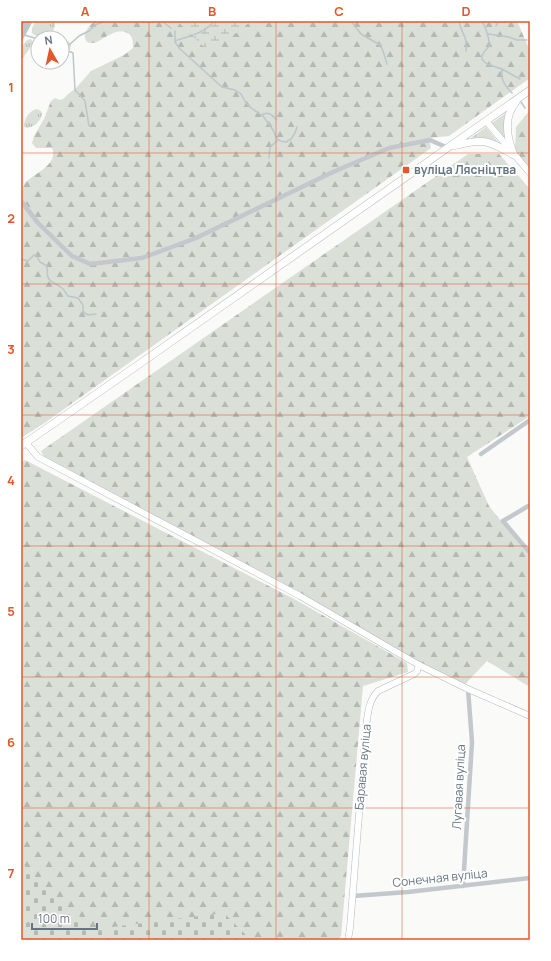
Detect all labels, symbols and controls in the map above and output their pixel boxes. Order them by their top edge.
text: A [81,2,90,20]
text: B [208,2,216,20]
text: C [334,2,344,20]
text: D [461,2,471,20]
north arrow [30,30,70,70]
text: N [43,32,54,48]
text: 1 [8,78,14,96]
place label: вуліца Лясніцтва [414,161,516,178]
marker: вуліца Лясніцтва [401,165,411,175]
text: 2 [7,209,15,227]
text: 3 [7,340,15,358]
text: 4 [7,471,15,489]
text: 5 [7,602,15,620]
street label: Баравая вуліца [350,723,375,811]
text: 6 [7,733,15,751]
street label: Лугавая вуліца [448,744,469,830]
text: 7 [8,864,15,882]
street label: Сонечная вуліца [392,864,488,891]
scale bar [32,905,97,931]
text: 100 m [38,910,70,927]

